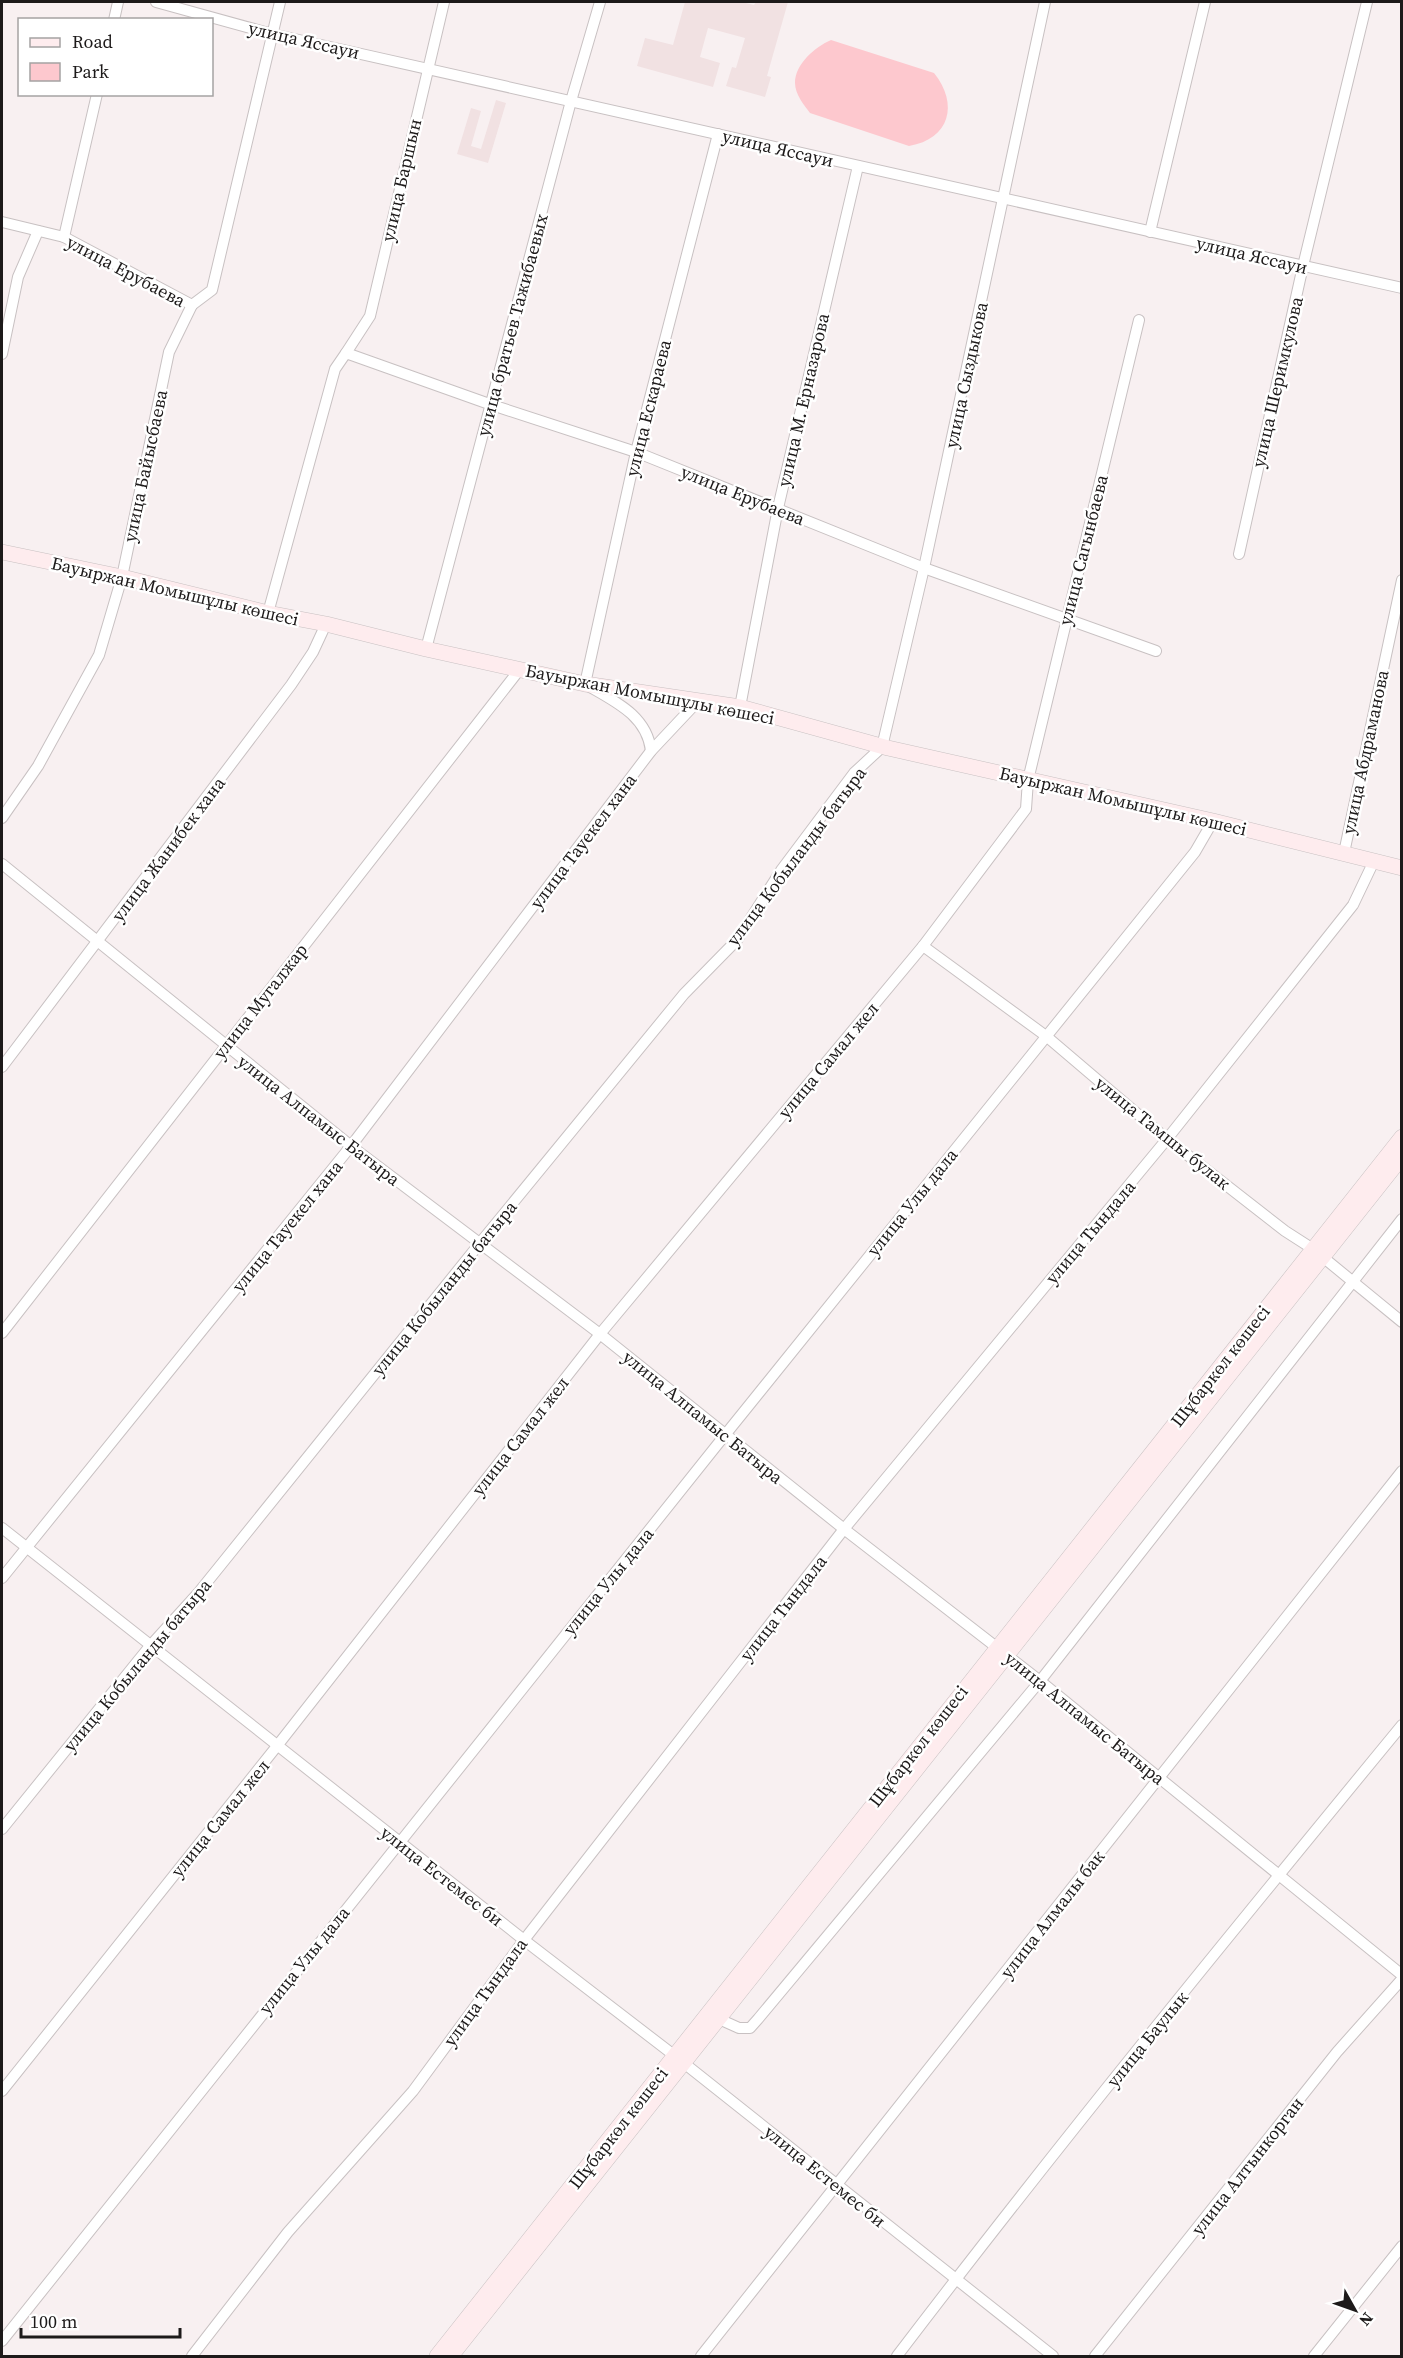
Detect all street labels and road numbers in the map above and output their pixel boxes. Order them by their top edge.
street label: улица Яссауи [246,15,362,65]
street label: улица Баршын [375,116,427,244]
street label: улица Яссауи [720,123,836,173]
street label: улица братьев Тажибаевых [470,210,554,439]
street label: улица Ерубаева [62,229,191,313]
street label: улица Яссауи [1194,230,1310,280]
street label: улица Шеримкулова [1245,293,1309,470]
street label: улица Сыздыкова [938,299,994,451]
street label: улица М. Ерназарова [771,310,835,489]
street label: улица Ескараева [619,336,677,479]
street label: улица Байысбаева [117,387,174,545]
street label: улица Ерубаева [677,459,809,532]
street label: улица Сагынбаева [1052,471,1114,628]
street label: Бауыржан Момышұлы көшесі [49,550,301,632]
street label: Бауыржан Момышұлы көшесі [523,658,777,730]
street label: улица Абдраманова [1335,667,1395,836]
street label: улица Кобыланды батыра [720,760,872,951]
street label: Бауыржан Момышұлы көшесі [997,760,1249,842]
street label: улица Тауекел хана [524,768,643,914]
street label: улица Жанибек хана [105,771,231,926]
street label: улица Мугалжар [207,938,313,1064]
street label: улица Самал жел [772,996,884,1124]
street label: улица Алпамыс Батыра [233,1049,406,1192]
street label: улица Тамшы булак [1090,1071,1236,1195]
street label: улица Улы дала [861,1142,964,1261]
street label: улица Тауекел хана [226,1154,349,1297]
street label: улица Тындала [1039,1174,1141,1289]
street label: улица Кобыланды батыра [365,1195,523,1381]
street label: Шұбаркөл көшесі [1165,1300,1275,1432]
street label: улица Алпамыс Батыра [618,1344,789,1490]
street label: улица Самал жел [466,1371,574,1501]
street label: улица Улы дала [557,1521,660,1640]
street label: улица Тындала [734,1549,833,1666]
street label: улица Кобыланды батыра [57,1573,217,1757]
street label: улица Алпамыс Батыра [1000,1645,1171,1791]
street label: Шұбаркөл көшесі [863,1680,973,1812]
street label: улица Самал жел [165,1754,275,1882]
street label: улица Естемес би [375,1820,509,1932]
street label: улица Алмалы бак [994,1845,1110,1983]
street label: улица Улы дала [253,1900,356,2019]
street label: улица Тындала [437,1932,533,2051]
street label: улица Баулык [1100,1986,1194,2092]
street label: Шұбаркөл көшесі [563,2062,673,2194]
street label: улица Алтынкорган [1185,2091,1309,2241]
street label: улица Естемес би [759,2119,891,2233]

